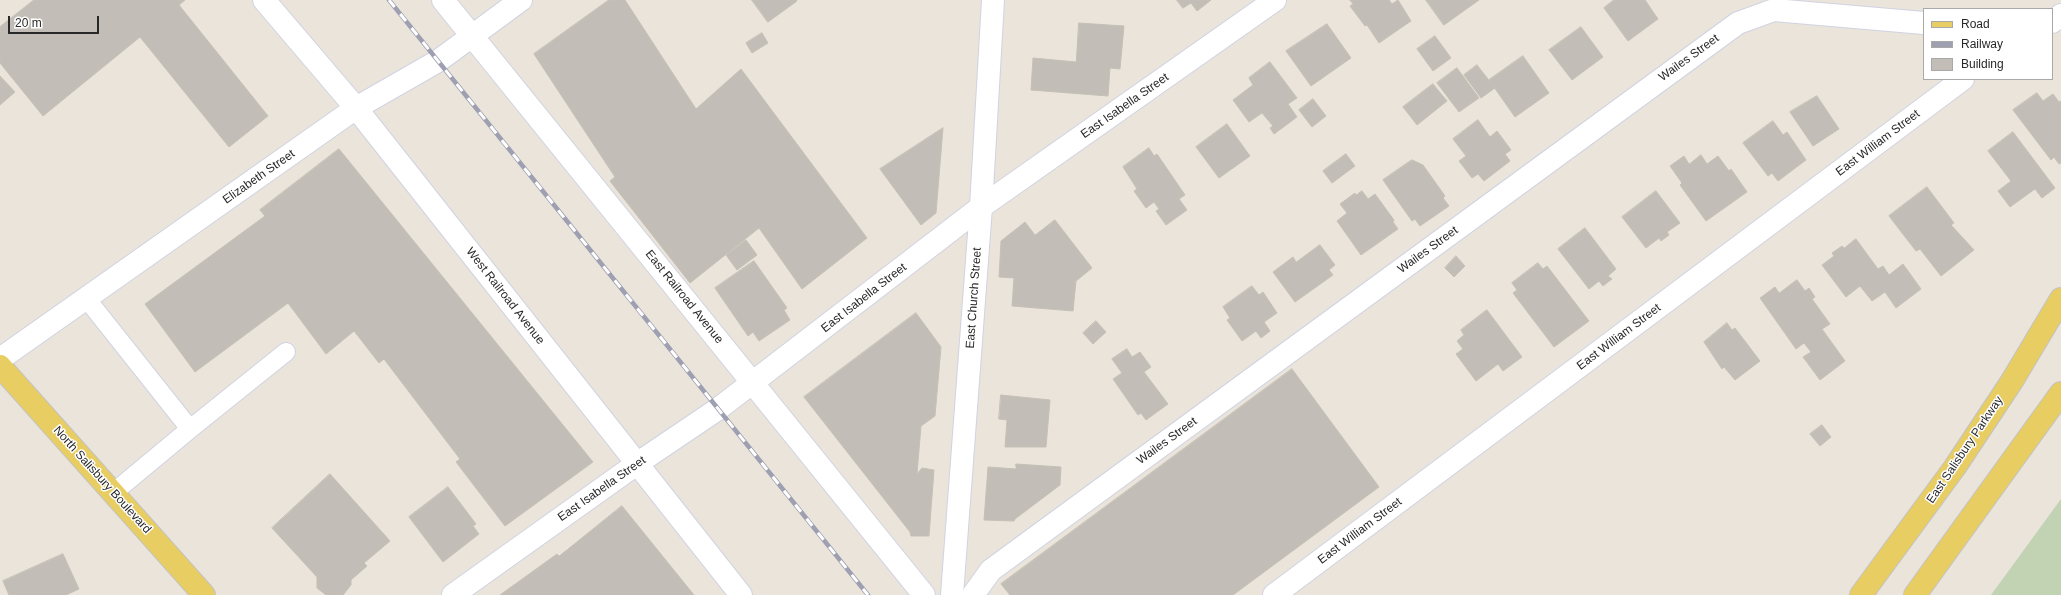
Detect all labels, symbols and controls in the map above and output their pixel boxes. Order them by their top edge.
scale bar [10,8,101,34]
legend [1923,8,2053,80]
text: 20 m [15,16,42,30]
text: Road [1961,17,1990,31]
street label: Wailes Street [1656,31,1722,85]
text: Railway [1961,37,2003,51]
text: Building [1961,57,2004,71]
street label: East Isabella Street [1078,70,1172,142]
street label: East William Street [1833,107,1923,179]
street label: Elizabeth Street [220,147,298,207]
street label: Wailes Street [1395,223,1461,277]
street label: West Railroad Avenue [463,245,547,347]
street label: East Railroad Avenue [642,247,726,347]
street label: East Church Street [963,247,985,349]
street label: East Isabella Street [819,260,909,336]
street label: East William Street [1574,301,1664,373]
street label: East Salisbury Parkway [1924,394,2006,506]
street label: Wailes Street [1134,414,1200,468]
street label: North Salisbury Boulevard [50,423,154,537]
street label: East Isabella Street [555,453,649,525]
street label: East William Street [1315,495,1405,567]

